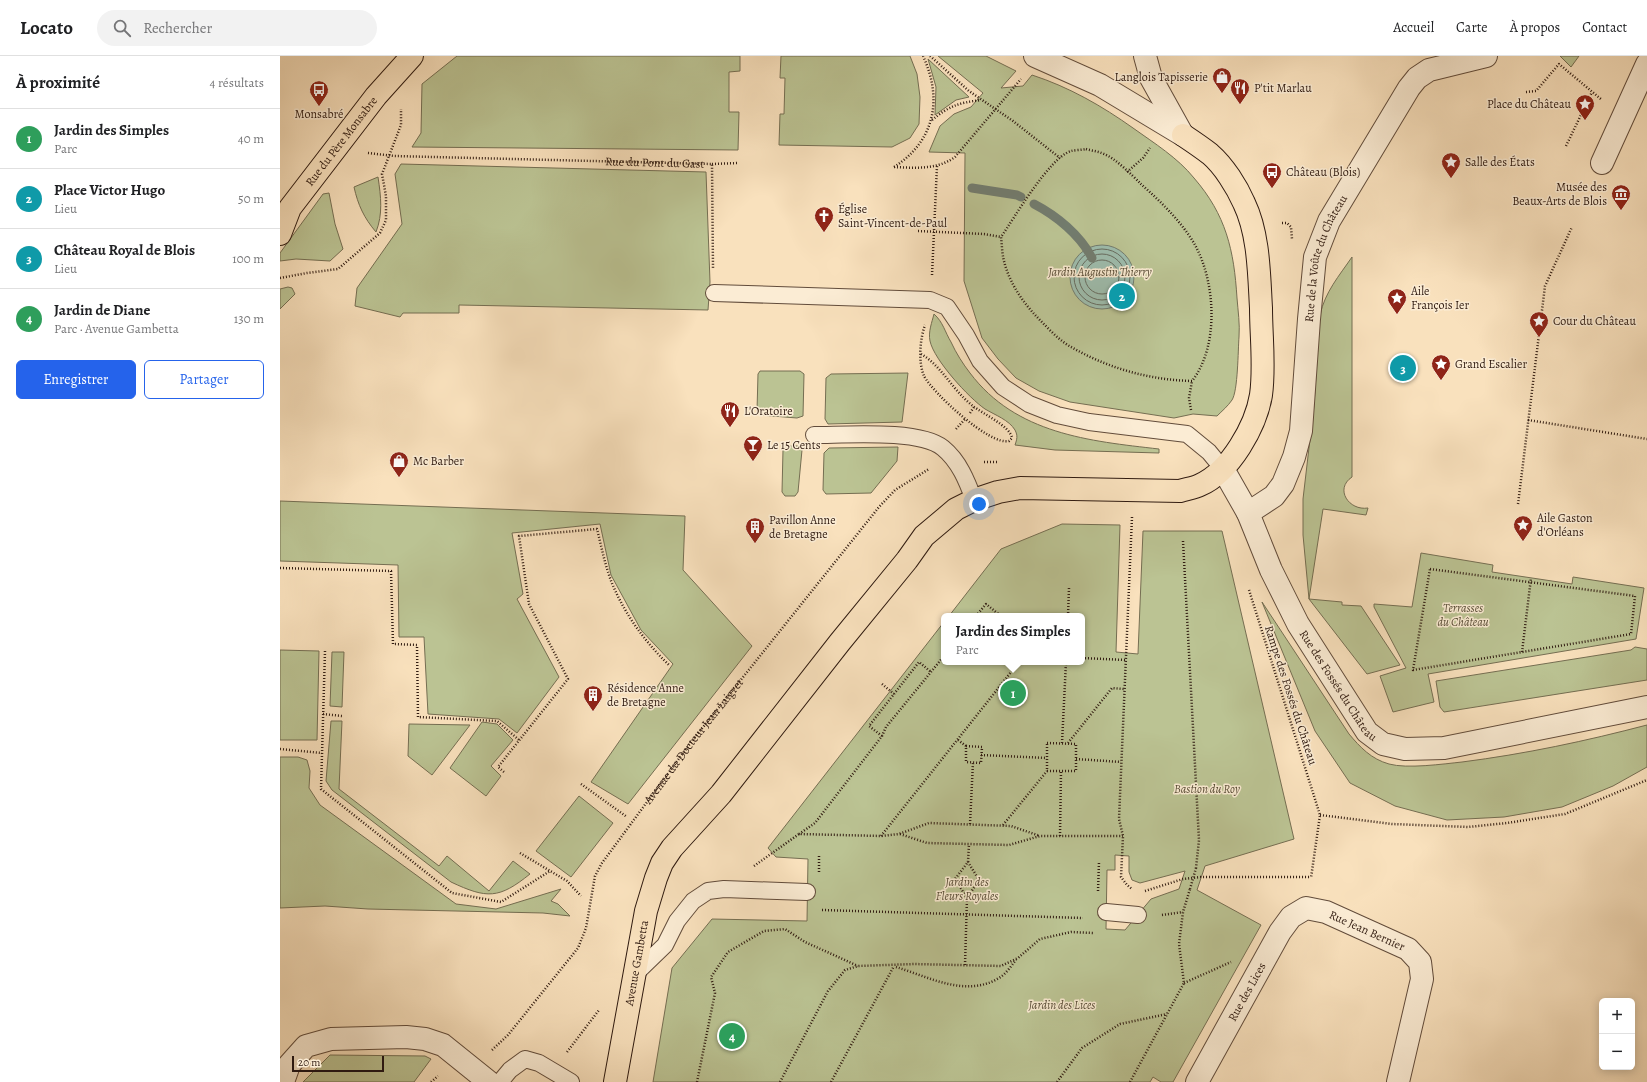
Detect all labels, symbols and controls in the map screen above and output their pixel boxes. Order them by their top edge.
search box [97,10,377,46]
text: Locato [20,15,73,41]
icon: search [111,17,133,39]
text: Rechercher [143,18,212,38]
text: Accueil [1393,18,1434,37]
text: Carte [1456,18,1488,37]
text: À propos [1510,18,1560,37]
text: Contact [1582,18,1627,37]
shop icon: Langlois Tapisserie [1211,66,1233,94]
place label: Langlois Tapisserie [1115,69,1208,85]
text: À proximité [16,71,100,94]
text: 4 résultats [210,74,264,91]
restaurant icon: P'tit Marlau [1229,77,1251,105]
bus stop icon: Monsabré [308,79,330,107]
place label: P'tit Marlau [1254,80,1312,96]
street label: Rue du Père Monsabre [302,93,381,189]
place icon: Place du Château [1574,93,1596,121]
place label: Place du Château [1487,96,1571,112]
place label: Monsabré [295,106,343,122]
text: Jardin des Simples [54,120,169,140]
text: 1 [27,130,31,147]
text: 40 m [238,130,264,147]
text: Parc [54,140,77,157]
place icon: Salle des États [1440,151,1462,179]
street label: Rue du Pont du Gast [605,153,705,172]
place label: Salle des États [1465,154,1535,170]
bus stop icon: Château (Blois) [1261,161,1283,189]
place label: Château (Blois) [1286,164,1360,180]
place label: Musée des Beaux-Arts de Blois [1512,179,1607,209]
text: Place Victor Hugo [54,180,165,200]
museum icon: Musée des Beaux-Arts de Blois [1610,183,1632,211]
text: 2 [26,190,32,207]
text: 50 m [238,190,264,207]
street label: Rue de la Voûte du Château [1301,191,1351,323]
text: Lieu [54,200,77,217]
place label: Église Saint-Vincent-de-Paul [838,201,947,231]
church icon: Église Saint-Vincent-de-Paul [813,205,835,233]
text: Château Royal de Blois [54,240,195,260]
text: 3 [26,250,32,267]
text: 100 m [232,250,264,267]
text: Lieu [54,260,77,277]
park label: Jardin Augustin Thierry [1047,264,1153,280]
pin: 2 [1109,281,1135,311]
place label: Aile François Ier [1410,283,1469,313]
place icon: Aile François Ier [1386,287,1408,315]
text: Jardin de Diane [54,300,150,320]
text: 4 [26,310,32,327]
text: 130 m [234,310,264,327]
place icon: Cour du Château [1528,310,1550,338]
place label: Cour du Château [1553,313,1636,329]
text: Parc · Avenue Gambetta [54,320,179,337]
pin: 3 [1390,353,1416,383]
place icon: Grand Escalier [1430,353,1452,381]
place label: Grand Escalier [1455,356,1527,372]
button: Enregistrer [16,360,136,399]
button: Partager [144,360,264,399]
restaurant icon: L'Oratoire [719,400,741,428]
place label: L'Oratoire [744,403,793,419]
bar icon: Le 15 Cents [742,434,764,462]
place label: Le 15 Cents [767,437,821,453]
shop icon: Mc Barber [388,450,410,478]
place label: Mc Barber [413,453,464,469]
your location [969,494,989,514]
place label: Aile Gaston d'Orléans [1536,510,1593,540]
place label: Pavillon Anne de Bretagne [769,512,836,542]
place icon: Aile Gaston d'Orléans [1512,514,1534,542]
building icon: Pavillon Anne de Bretagne [744,516,766,544]
park label: Terrasses du Château [1437,600,1489,630]
popup [941,613,1085,665]
text: Jardin des Simples [955,621,1071,641]
street label: Rampe des Fossés du Château [1261,623,1321,767]
street label: Rue des Fossés du Château [1296,627,1381,745]
text: Parc [955,641,979,658]
street label: Avenue du Docteur Jean Laigret [640,675,747,808]
pin: 1 [1000,678,1026,708]
place label: Résidence Anne de Bretagne [607,680,684,710]
building icon: Résidence Anne de Bretagne [582,684,604,712]
park label: Bastion du Roy [1174,781,1241,797]
park label: Jardin des Fleurs Royales [936,874,998,904]
street label: Rue Jean Bernier [1327,906,1408,955]
street label: Avenue Gambetta [621,918,652,1008]
street label: Rue des Lices [1224,959,1270,1024]
park label: Jardin des Lices [1028,997,1095,1013]
map controls [1599,998,1635,1070]
button: + [1599,998,1635,1034]
pin: 4 [719,1021,745,1051]
button: − [1599,1034,1635,1070]
scale bar [292,1054,384,1073]
text: 20 m [298,1055,320,1070]

